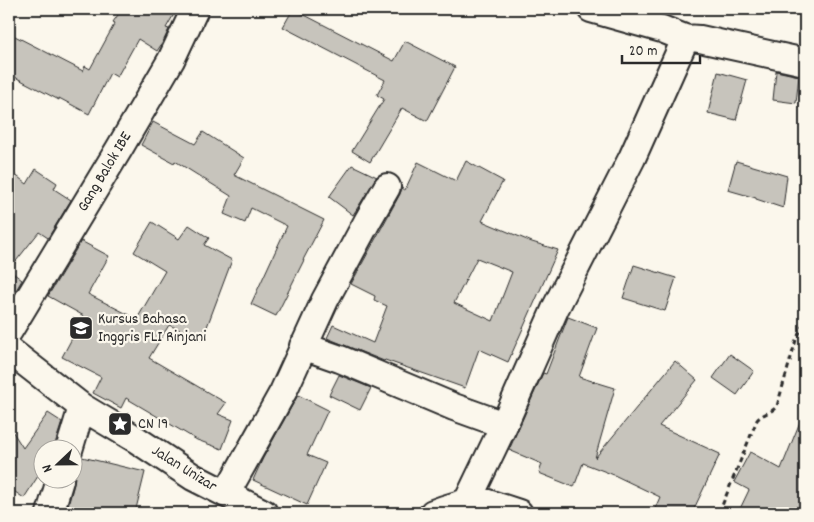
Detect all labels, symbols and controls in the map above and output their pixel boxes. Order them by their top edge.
scale bar [622,32,699,64]
text: 20 m [629,41,657,63]
street label: Gang Balok IBE [72,127,138,216]
place label: Kursus Bahasa Inggris FLI Rinjani [98,308,206,349]
school or university icon: Kursus Bahasa Inggris FLI Rinjani [68,315,94,341]
place icon: CN 19 [107,411,133,437]
place label: CN 19 [138,413,168,436]
north arrow [32,440,82,490]
street label: Jalan Unizar [147,440,221,498]
text: N [37,461,58,475]

